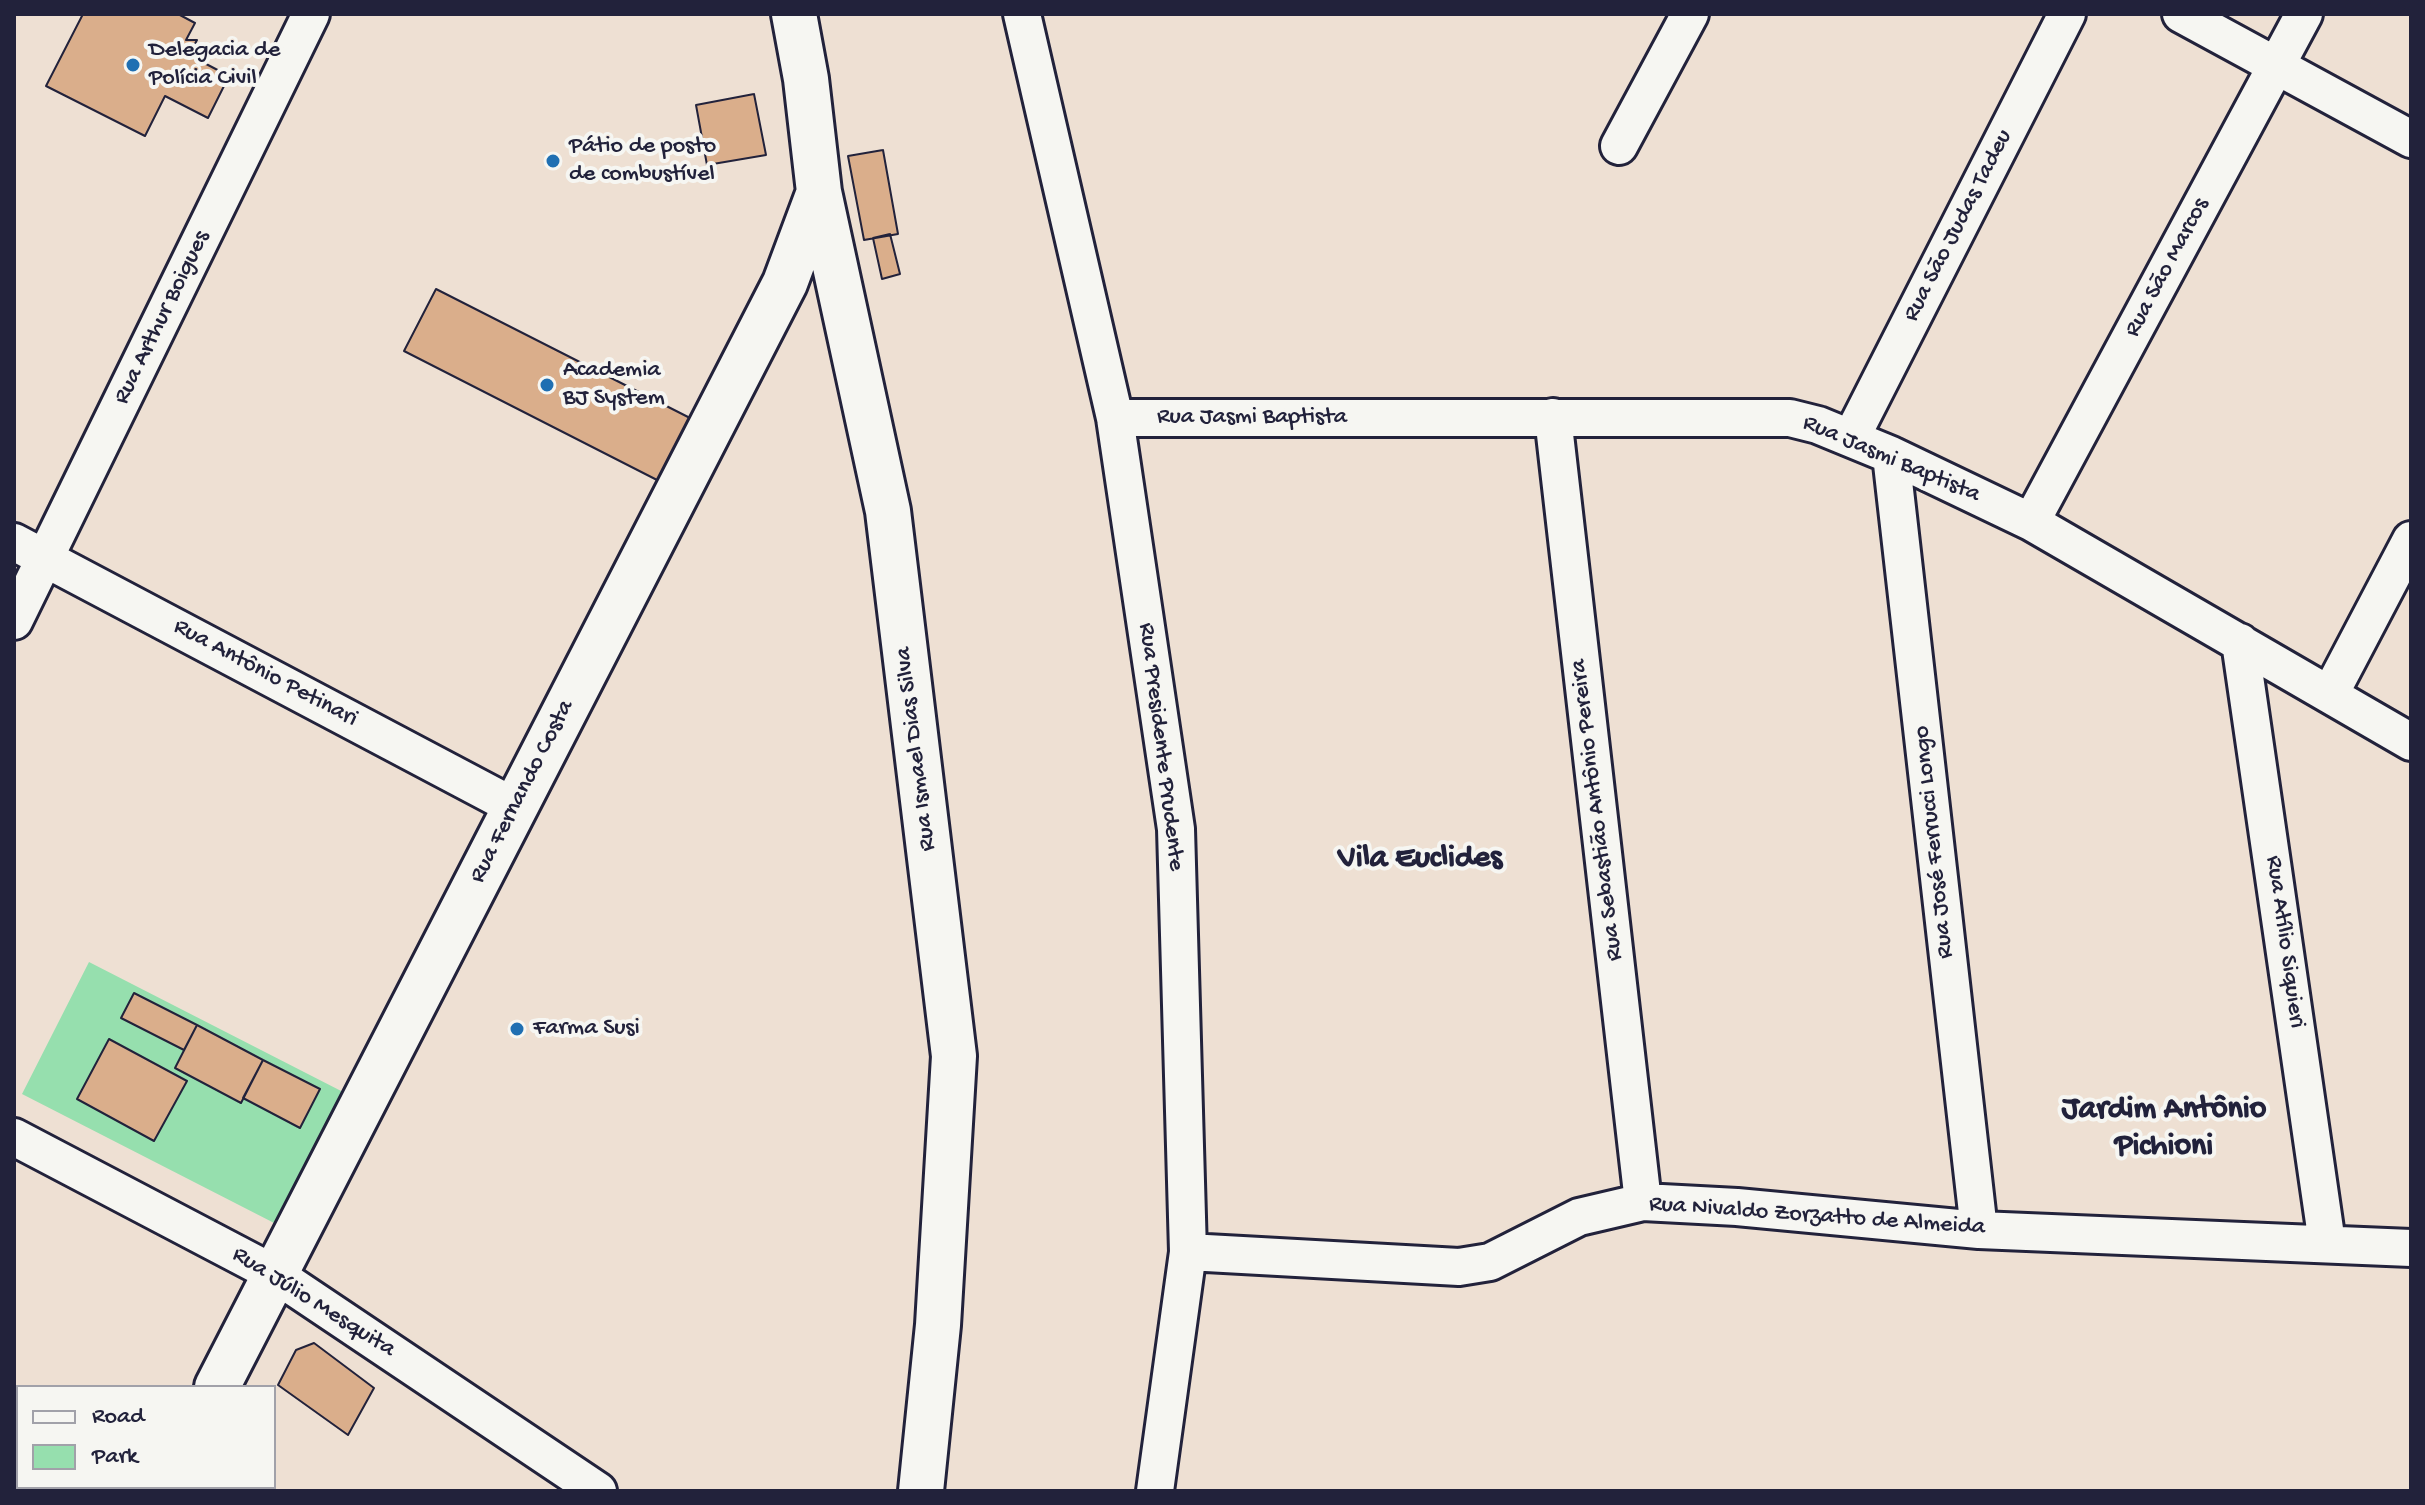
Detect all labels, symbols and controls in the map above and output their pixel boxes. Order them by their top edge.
place label: Delegacia de Polícia Civil [149,37,280,93]
marker: Delegacia de Polícia Civil [124,56,142,74]
street label: Rua São Judas Tadeu [1898,125,2020,327]
place label: Pátio de posto de combustível [569,133,716,189]
marker: Pátio de posto de combustível [544,152,562,170]
street label: Rua São Marcos [2119,194,2217,342]
street label: Rua Arthur Boigues [108,226,218,410]
place label: Academia BJ System [563,357,665,413]
marker: Academia BJ System [538,376,556,394]
street label: Rua Jasmi Baptista [1157,404,1347,432]
street label: Rua Jasmi Baptista [1798,410,1984,510]
street label: Rua Antônio Petinari [168,613,362,735]
street label: Rua Presidente Prudente [1130,621,1190,873]
street label: Rua Ismael Dias Silva [890,645,944,853]
street label: Rua Sebastião Antônio Pereira [1565,658,1631,962]
street label: Rua Fernando Costa [464,696,582,888]
street label: Rua José Ferrucci Longo [1908,724,1962,960]
district label: Vila Euclides [1338,841,1502,879]
street label: Rua Atílio Siquieri [2258,854,2310,1030]
place label: Farma Susi [533,1015,640,1043]
marker: Farma Susi [508,1020,526,1038]
district label: Jardim Antônio Pichioni [2062,1092,2266,1167]
street label: Rua Nivaldo Zorzatto de Almeida [1648,1191,1986,1243]
street label: Rua Júlio Mesquita [226,1241,400,1365]
legend [16,1385,276,1489]
text: Road [92,1403,144,1432]
text: Park [92,1443,138,1472]

